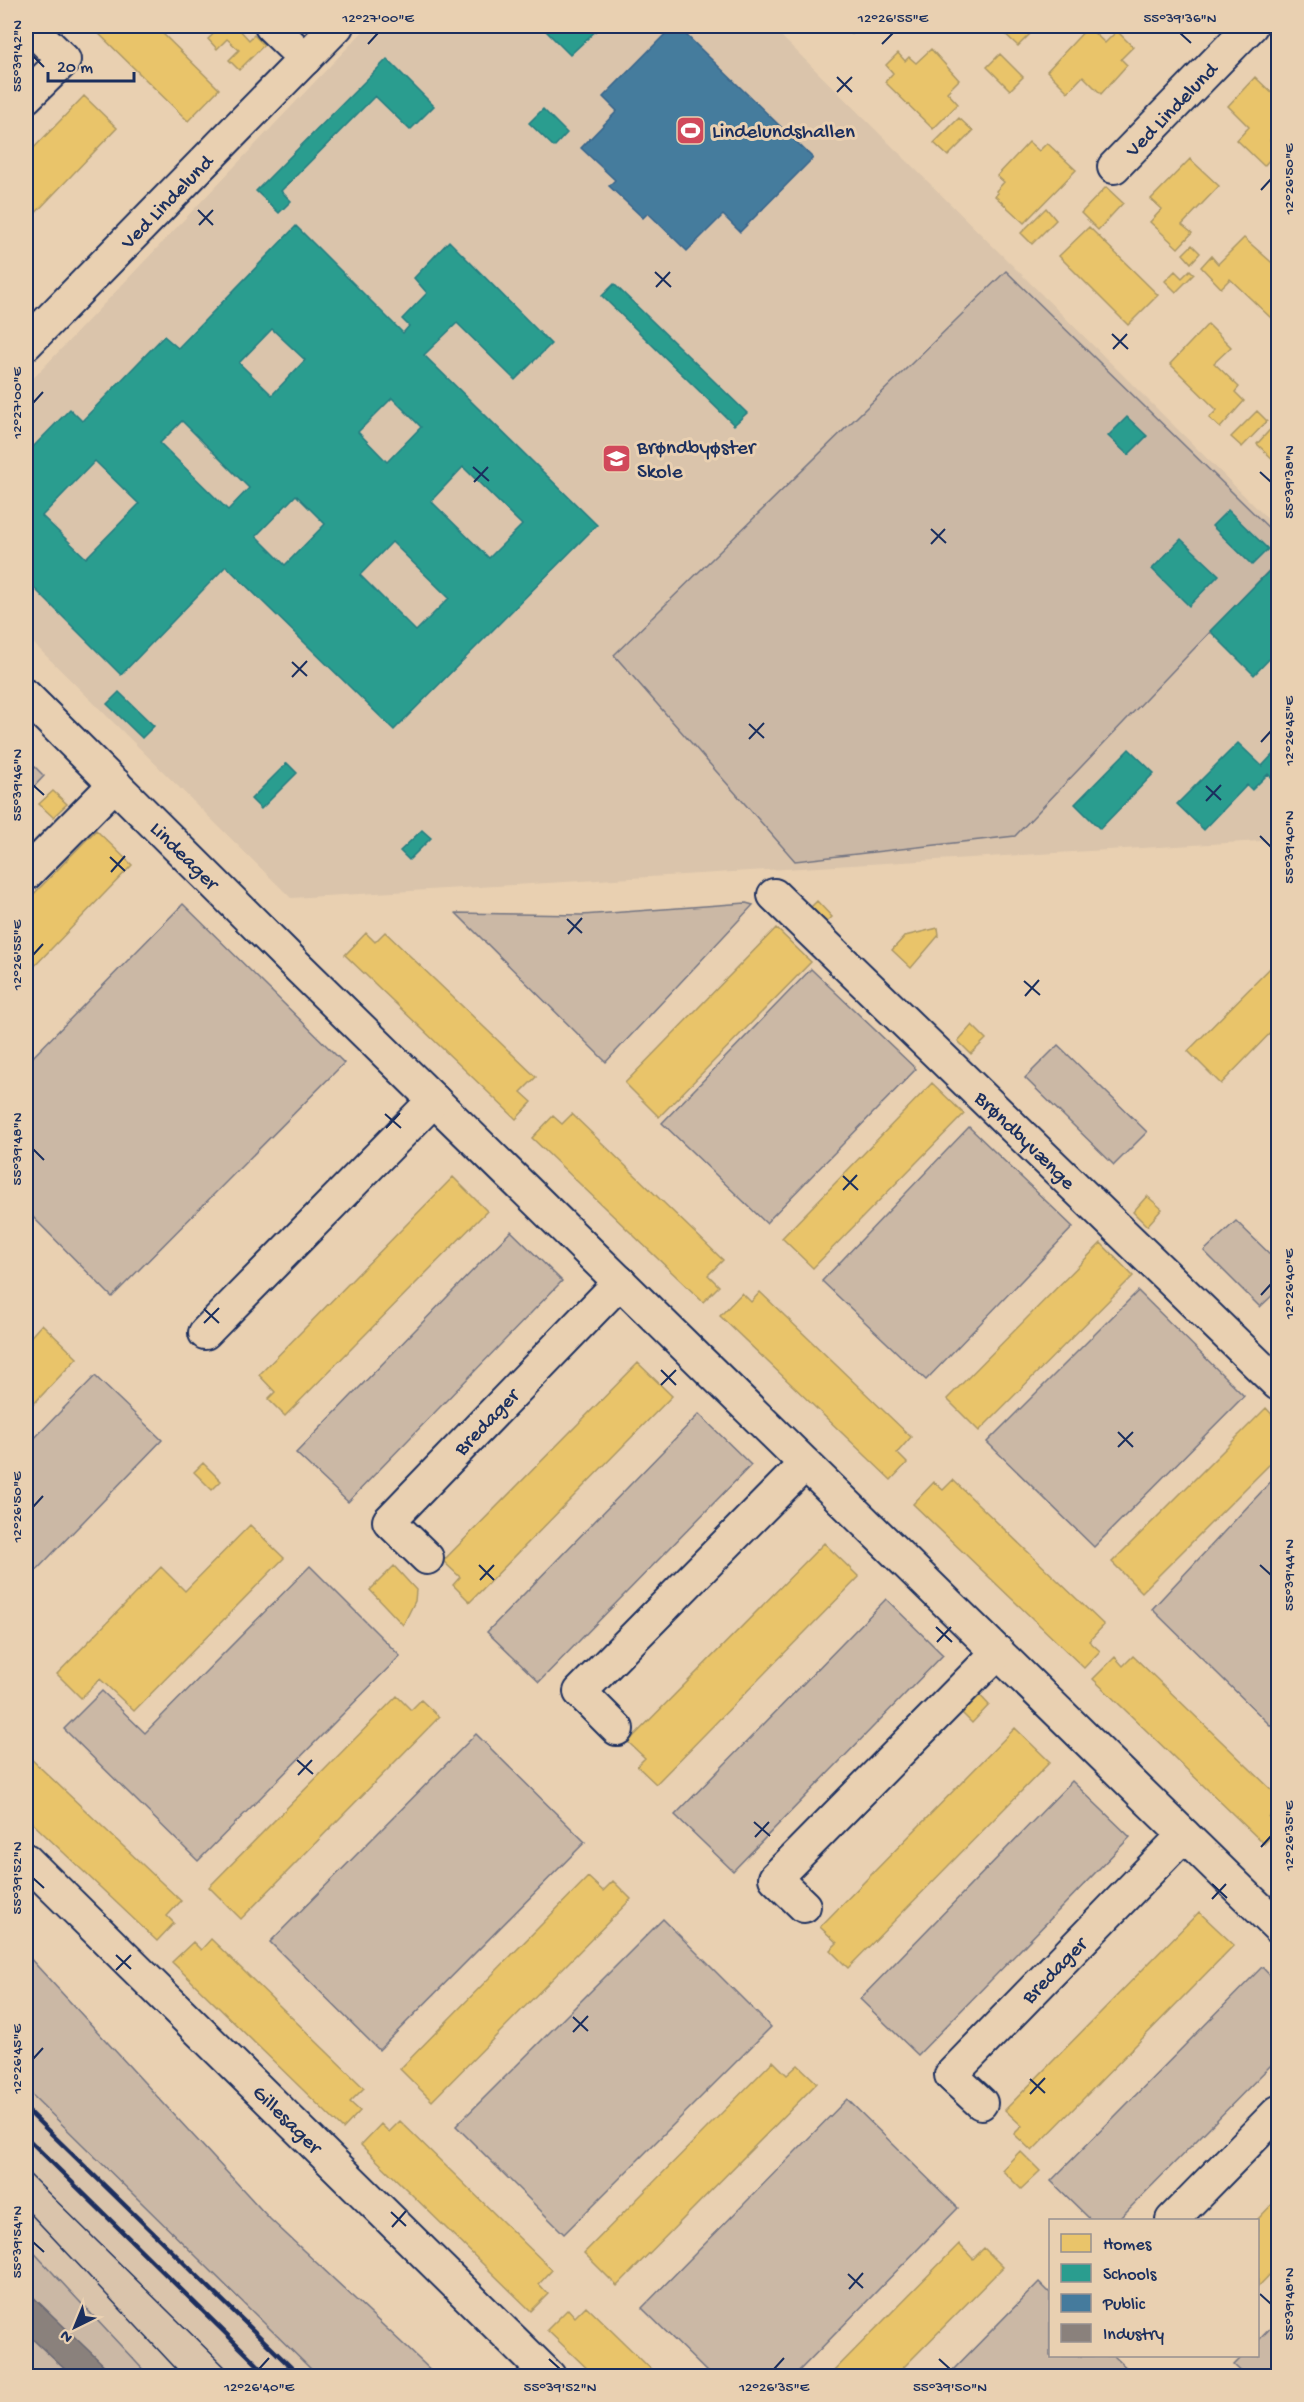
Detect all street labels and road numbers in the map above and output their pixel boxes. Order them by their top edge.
street label: Ved Lindelund [1121,58,1226,165]
street label: Ved Lindelund [116,150,221,257]
street label: Lindeager [143,818,224,898]
street label: Brøndbyvænge [967,1087,1080,1197]
street label: Bredager [449,1384,527,1463]
street label: Bredager [1017,1932,1095,2011]
street label: Gillesager [246,2081,327,2162]

